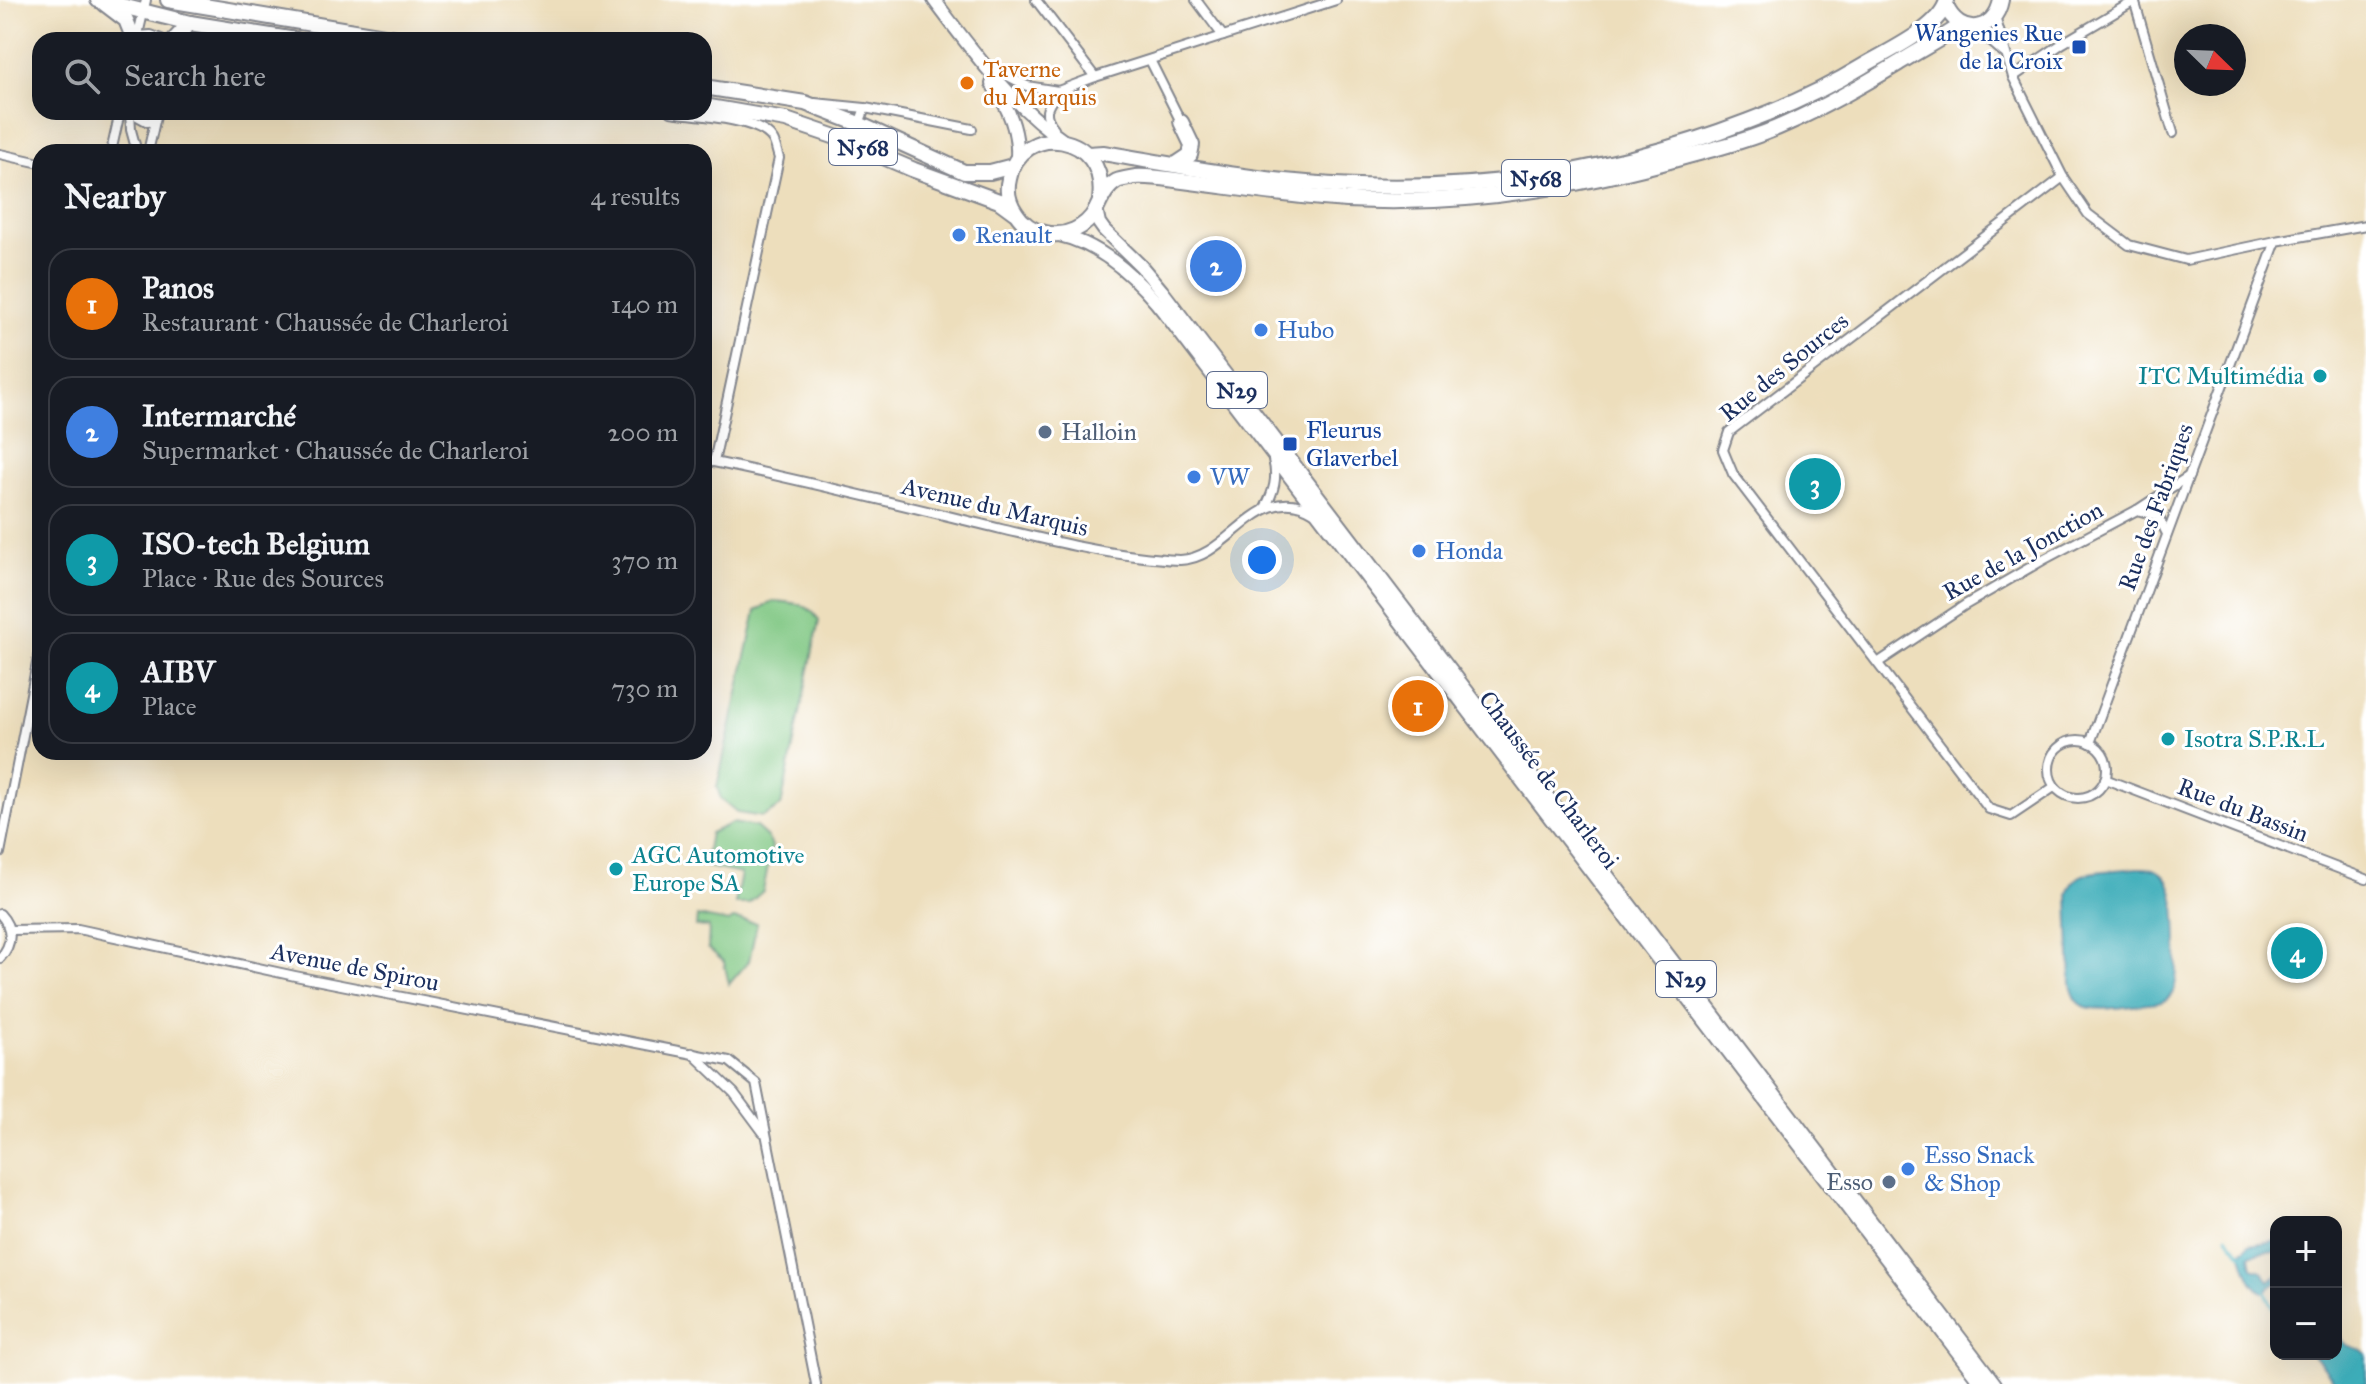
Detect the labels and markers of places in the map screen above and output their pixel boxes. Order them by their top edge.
place label: Wangenies Rue de la Croix [1914,18,2063,76]
marker: Wangenies Rue de la Croix [2070,38,2088,56]
place label: Taverne du Marquis [983,54,1096,112]
marker: Taverne du Marquis [958,74,976,92]
place label: Renault [975,220,1053,250]
marker: Renault [950,226,968,244]
pin: 2 [1190,236,1242,296]
place label: Hubo [1277,315,1334,345]
marker: Hubo [1252,321,1270,339]
place label: ITC Multimédia [2138,361,2305,391]
marker: ITC Multimédia [2311,367,2329,385]
place label: Fleurus Glaverbel [1306,415,1399,473]
place label: Halloin [1061,417,1137,447]
marker: Halloin [1036,423,1054,441]
marker: Fleurus Glaverbel [1281,435,1299,453]
pin: 3 [1789,454,1841,514]
place label: VW [1209,462,1251,492]
marker: VW [1185,468,1203,486]
place label: Honda [1435,536,1504,566]
marker: Honda [1410,542,1428,560]
pin: 1 [1392,676,1444,736]
place label: Isotra S.P.R.L [2184,724,2325,754]
marker: Isotra S.P.R.L [2159,730,2177,748]
place label: AGC Automotive Europe SA [631,840,804,898]
marker: AGC Automotive Europe SA [607,860,625,878]
pin: 4 [2271,923,2323,983]
place label: Esso Snack & Shop [1924,1140,2035,1198]
marker: Esso Snack & Shop [1899,1160,1917,1178]
place label: Esso [1826,1167,1873,1197]
marker: Esso [1880,1173,1898,1191]

